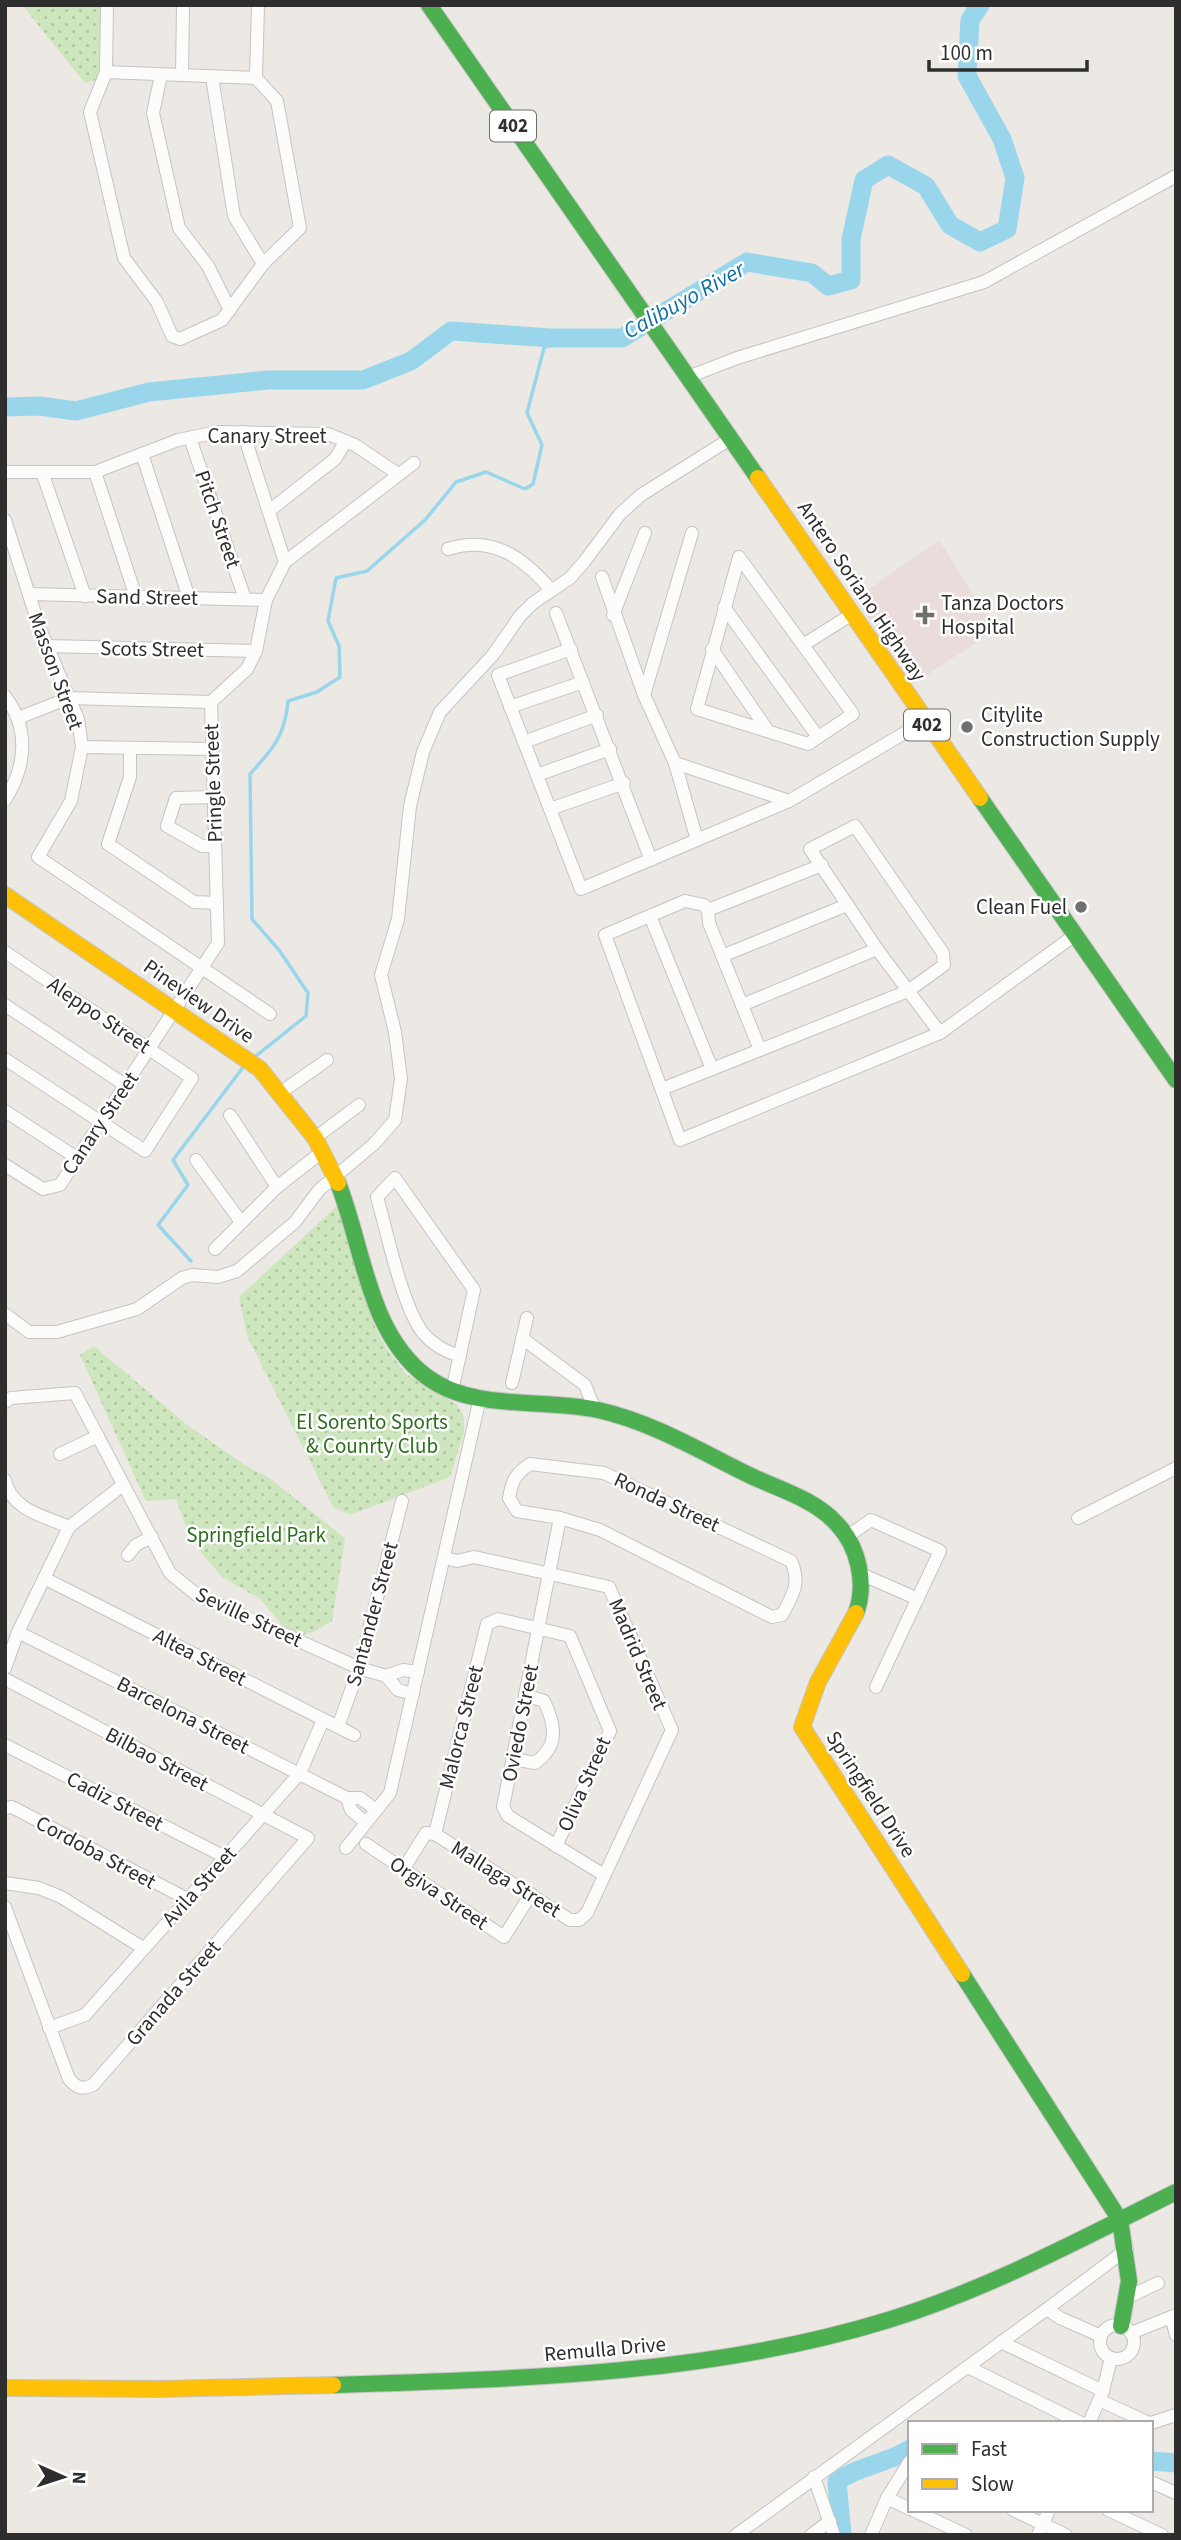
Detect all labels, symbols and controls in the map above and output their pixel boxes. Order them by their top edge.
scale bar [929,28,1086,72]
text: 100 m [940,38,993,68]
road number: 402 [490,110,536,142]
water label: Calibuyo River [617,252,752,347]
street label: Canary Street [207,421,327,451]
street label: Pitch Street [187,466,249,572]
street label: Antero Soriano Highway [790,495,934,687]
street label: Sand Street [96,581,198,613]
place label: Tanza Doctors Hospital [941,588,1064,642]
marker: Tanza Doctors Hospital [915,605,935,625]
street label: Masson Street [21,608,91,734]
street label: Scots Street [100,633,204,665]
place label: Citylite Construction Supply [981,700,1160,754]
road number: 402 [904,710,950,740]
marker: Citylite Construction Supply [959,719,975,735]
street label: Pringle Street [196,723,230,843]
place label: Clean Fuel [976,892,1067,922]
marker: Clean Fuel [1073,899,1089,915]
street label: Pineview Drive [137,952,261,1050]
street label: Aleppo Street [41,969,157,1061]
street label: Canary Street [54,1065,146,1181]
park label: El Sorento Sports & Counrty Club [296,1407,448,1461]
street label: Ronda Street [609,1464,725,1540]
park label: Springfield Park [186,1520,326,1550]
street label: Santander Street [338,1539,406,1689]
street label: Seville Street [191,1579,307,1655]
street label: Madrid Street [601,1594,675,1714]
street label: Altea Street [148,1621,252,1693]
street label: Malorca Street [431,1662,491,1792]
street label: Oviedo Street [494,1662,546,1784]
street label: Barcelona Street [112,1669,254,1761]
street label: Bilbao Street [100,1719,214,1799]
street label: Springfield Drive [819,1725,923,1863]
street label: Oliva Street [550,1732,618,1836]
street label: Cadiz Street [61,1764,169,1838]
street label: Cordoba Street [31,1808,161,1896]
street label: Mallaga Street [445,1833,567,1925]
street label: Avila Street [155,1839,243,1933]
street label: Orgiva Street [384,1849,494,1937]
street label: Granada Street [119,1934,227,2052]
street label: Remulla Drive [543,2329,667,2369]
legend [908,2421,1153,2512]
text: Fast [971,2434,1007,2464]
north arrow [28,2442,98,2512]
text: Slow [971,2469,1014,2499]
text: N [65,2471,92,2485]

